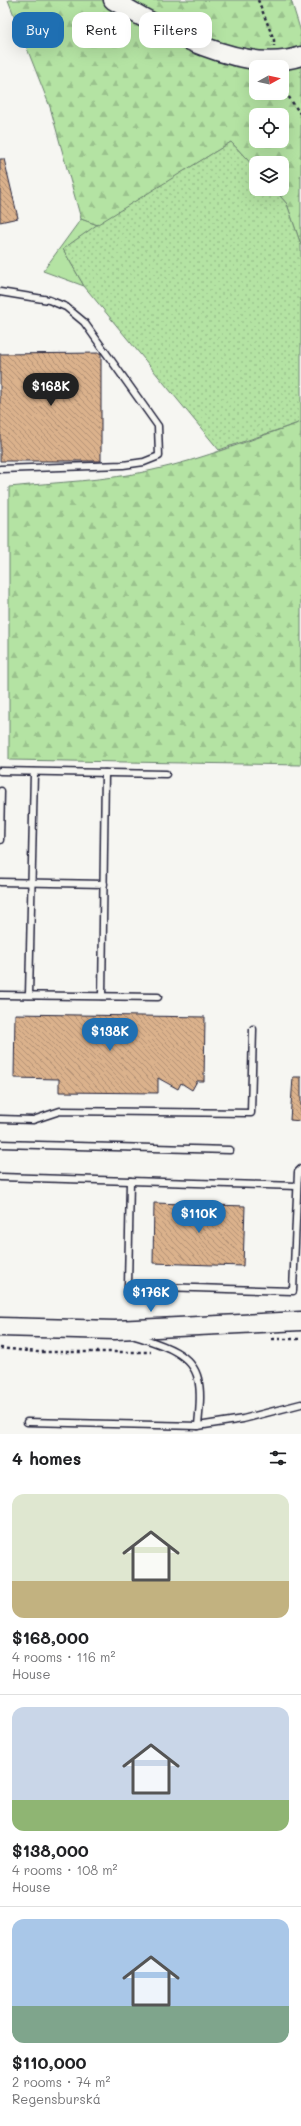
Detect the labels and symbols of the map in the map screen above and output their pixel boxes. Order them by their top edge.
north arrow [249,60,289,100]
pin: $168K [23,373,79,407]
pin: $138K [82,1018,138,1052]
pin: $110K [171,1200,227,1234]
pin: $176K [123,1279,179,1313]

